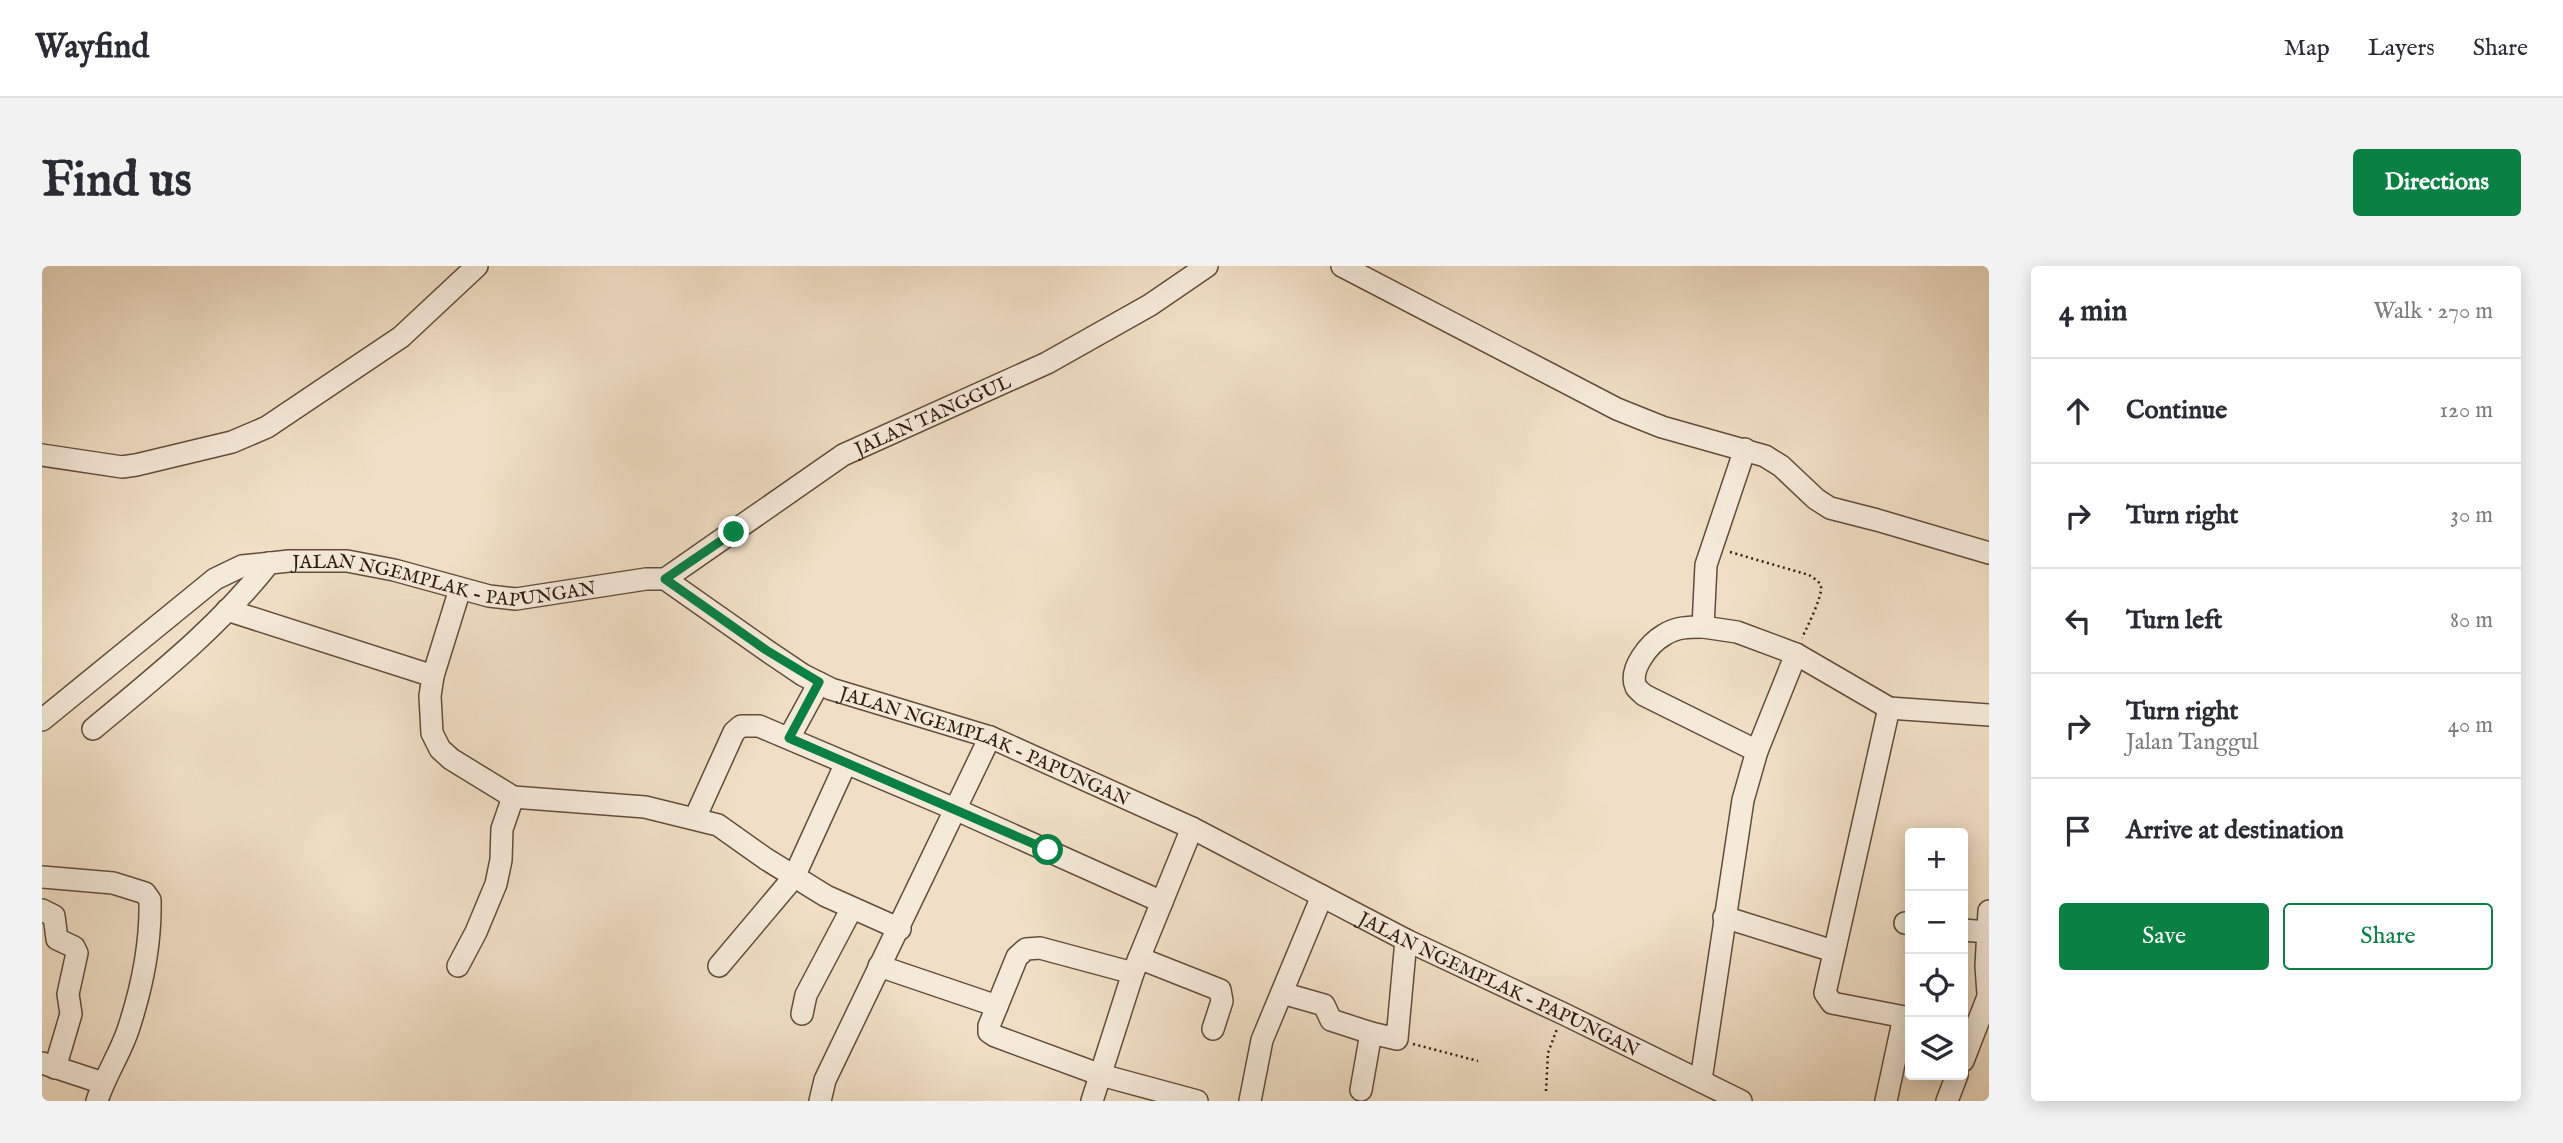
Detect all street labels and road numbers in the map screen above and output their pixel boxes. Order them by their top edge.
street label: JALAN TANGGUL [849,371,1016,463]
street label: JALAN NGEMPLAK - PAPUNGAN [290,550,598,613]
street label: JALAN NGEMPLAK - PAPUNGAN [834,682,1133,812]
street label: JALAN NGEMPLAK - PAPUNGAN [1352,906,1643,1063]

